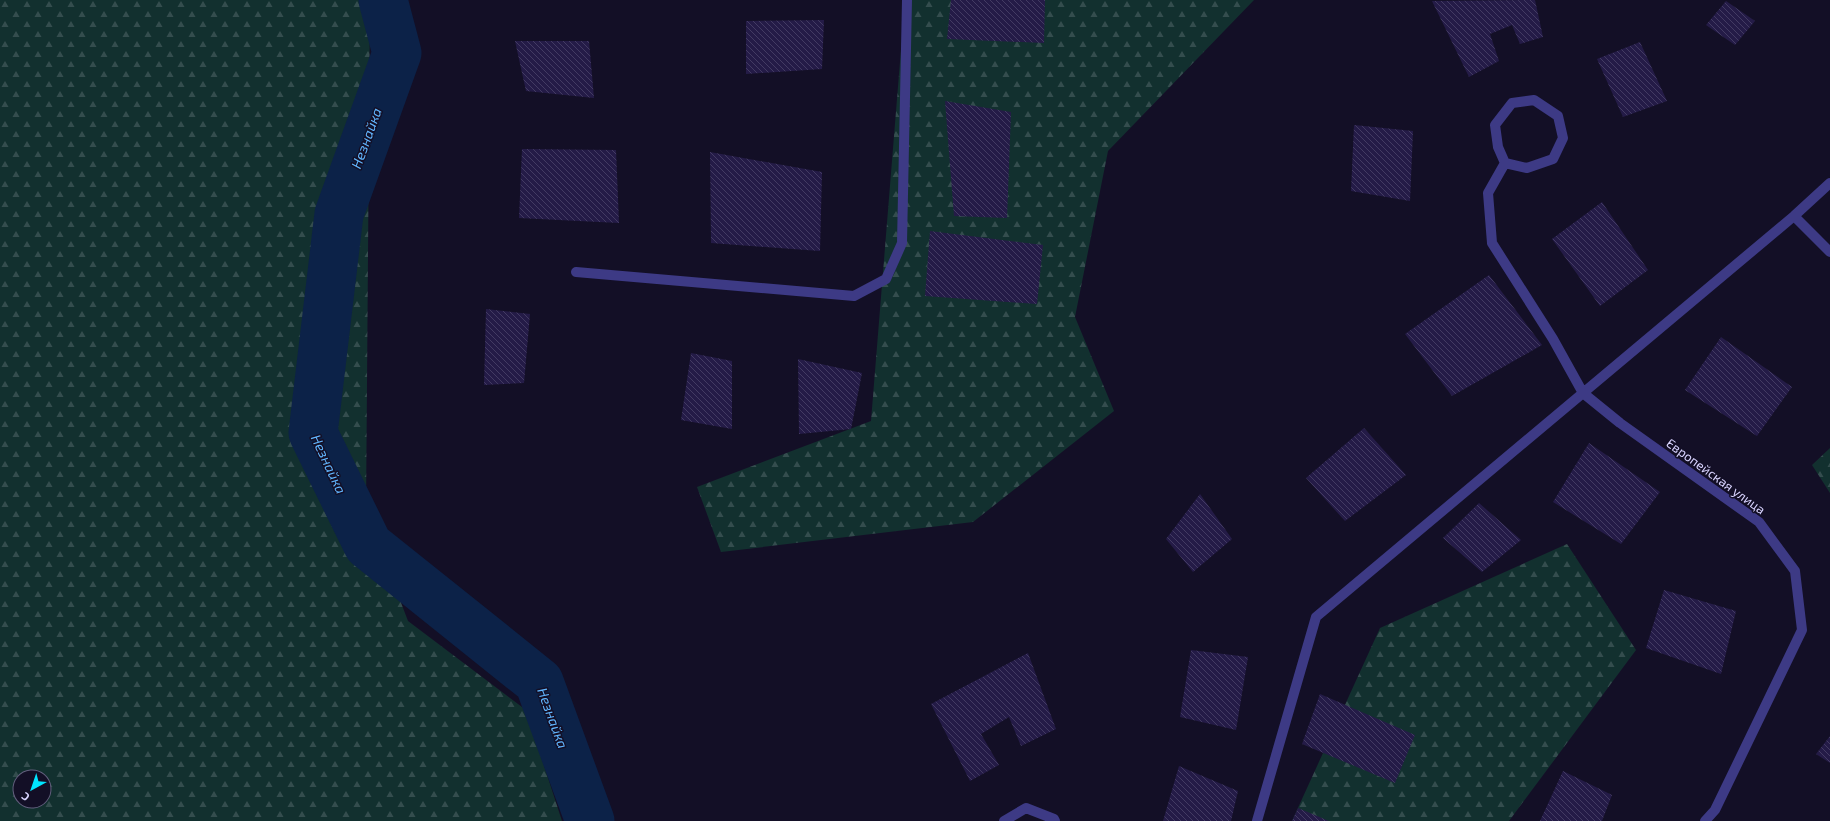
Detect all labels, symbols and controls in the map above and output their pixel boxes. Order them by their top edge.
water label: Незнайка [347,105,385,171]
water label: Незнайка [308,432,350,496]
street label: Европейская улица [1663,435,1769,517]
water label: Незнайка [534,685,572,751]
north arrow [12,769,52,809]
text: С [18,790,32,804]

